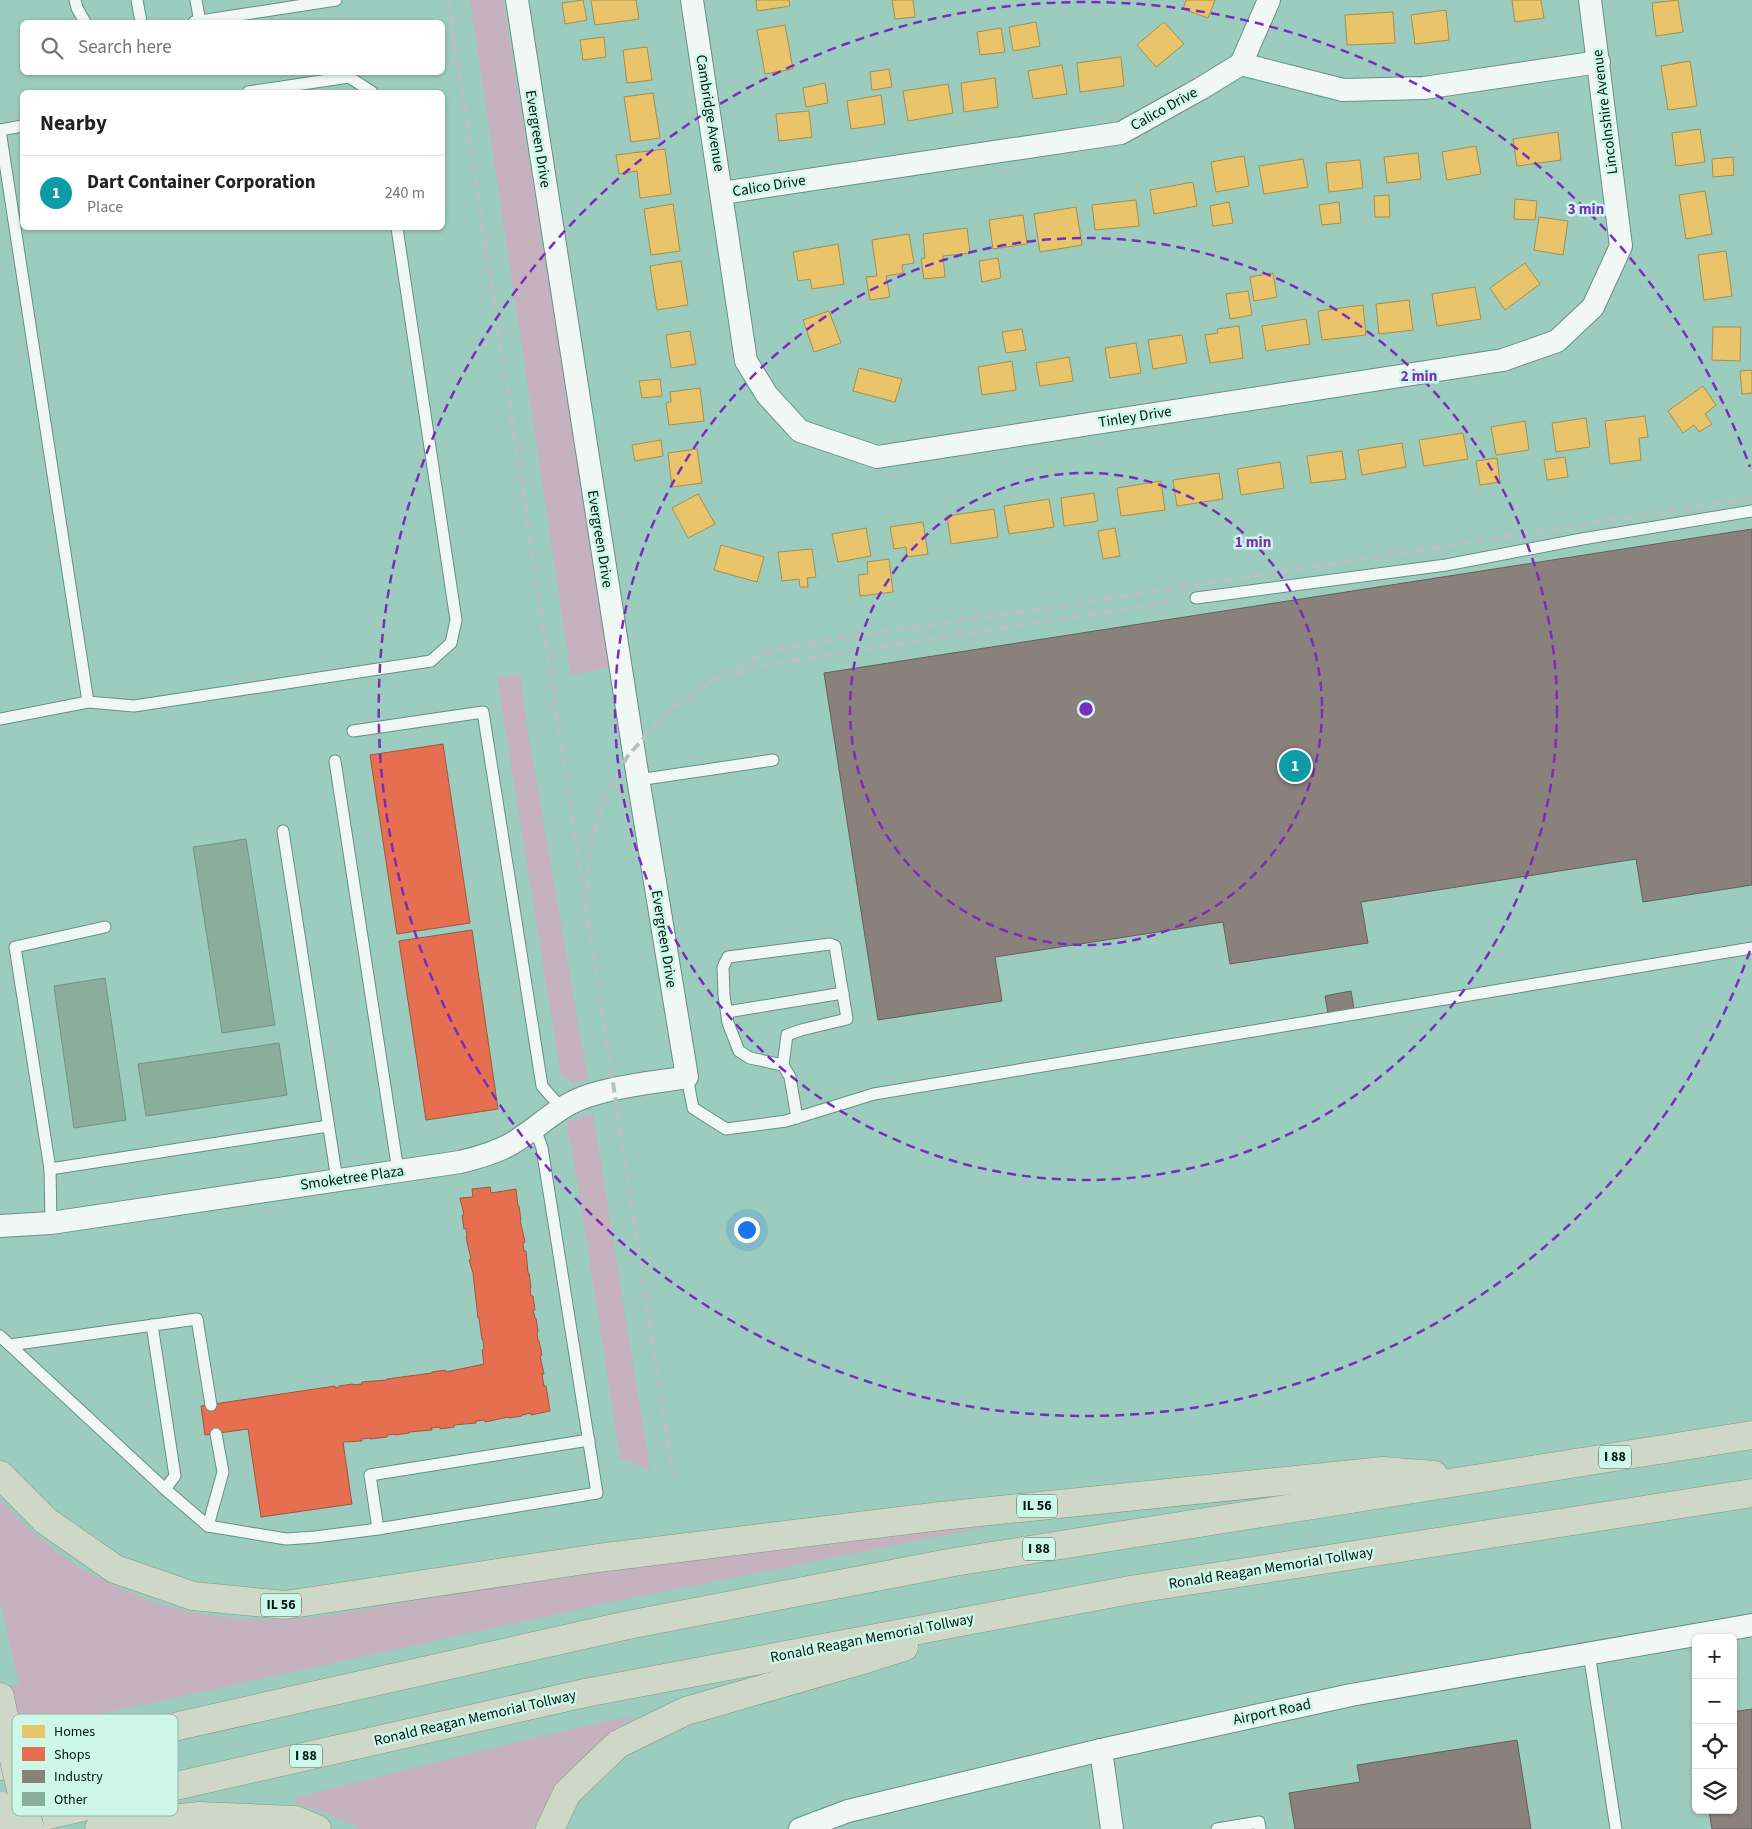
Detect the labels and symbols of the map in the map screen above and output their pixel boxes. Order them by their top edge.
street label: Lincolnshire Avenue [1587,48,1623,176]
street label: Cambridge Avenue [690,53,730,173]
street label: Calico Drive [1127,82,1201,136]
street label: Evergreen Drive [520,89,556,189]
street label: Calico Drive [731,170,807,202]
text: 3 min [1568,199,1604,220]
text: 2 min [1401,366,1437,387]
street label: Tinley Drive [1097,401,1173,433]
street label: Evergreen Drive [582,489,618,589]
text: 1 min [1235,532,1271,553]
centre of rings [1077,700,1095,718]
pin: 1 [1279,747,1311,785]
street label: Evergreen Drive [646,889,682,989]
street label: Smoketree Plaza [299,1160,405,1196]
your location [734,1217,760,1243]
road number: I 88 [1599,1445,1631,1468]
road number: IL 56 [1017,1494,1057,1518]
road number: I 88 [1023,1538,1055,1560]
street label: Ronald Reagan Memorial Tollway [1167,1541,1375,1595]
road number: IL 56 [261,1594,301,1616]
street label: Ronald Reagan Memorial Tollway [768,1608,976,1668]
street label: Ronald Reagan Memorial Tollway [372,1684,578,1752]
street label: Airport Road [1231,1694,1313,1730]
legend [12,1714,178,1816]
text: Homes [54,1722,95,1742]
road number: I 88 [290,1744,322,1768]
text: Shops [54,1745,90,1765]
text: Industry [54,1767,103,1787]
text: Other [54,1790,88,1810]

